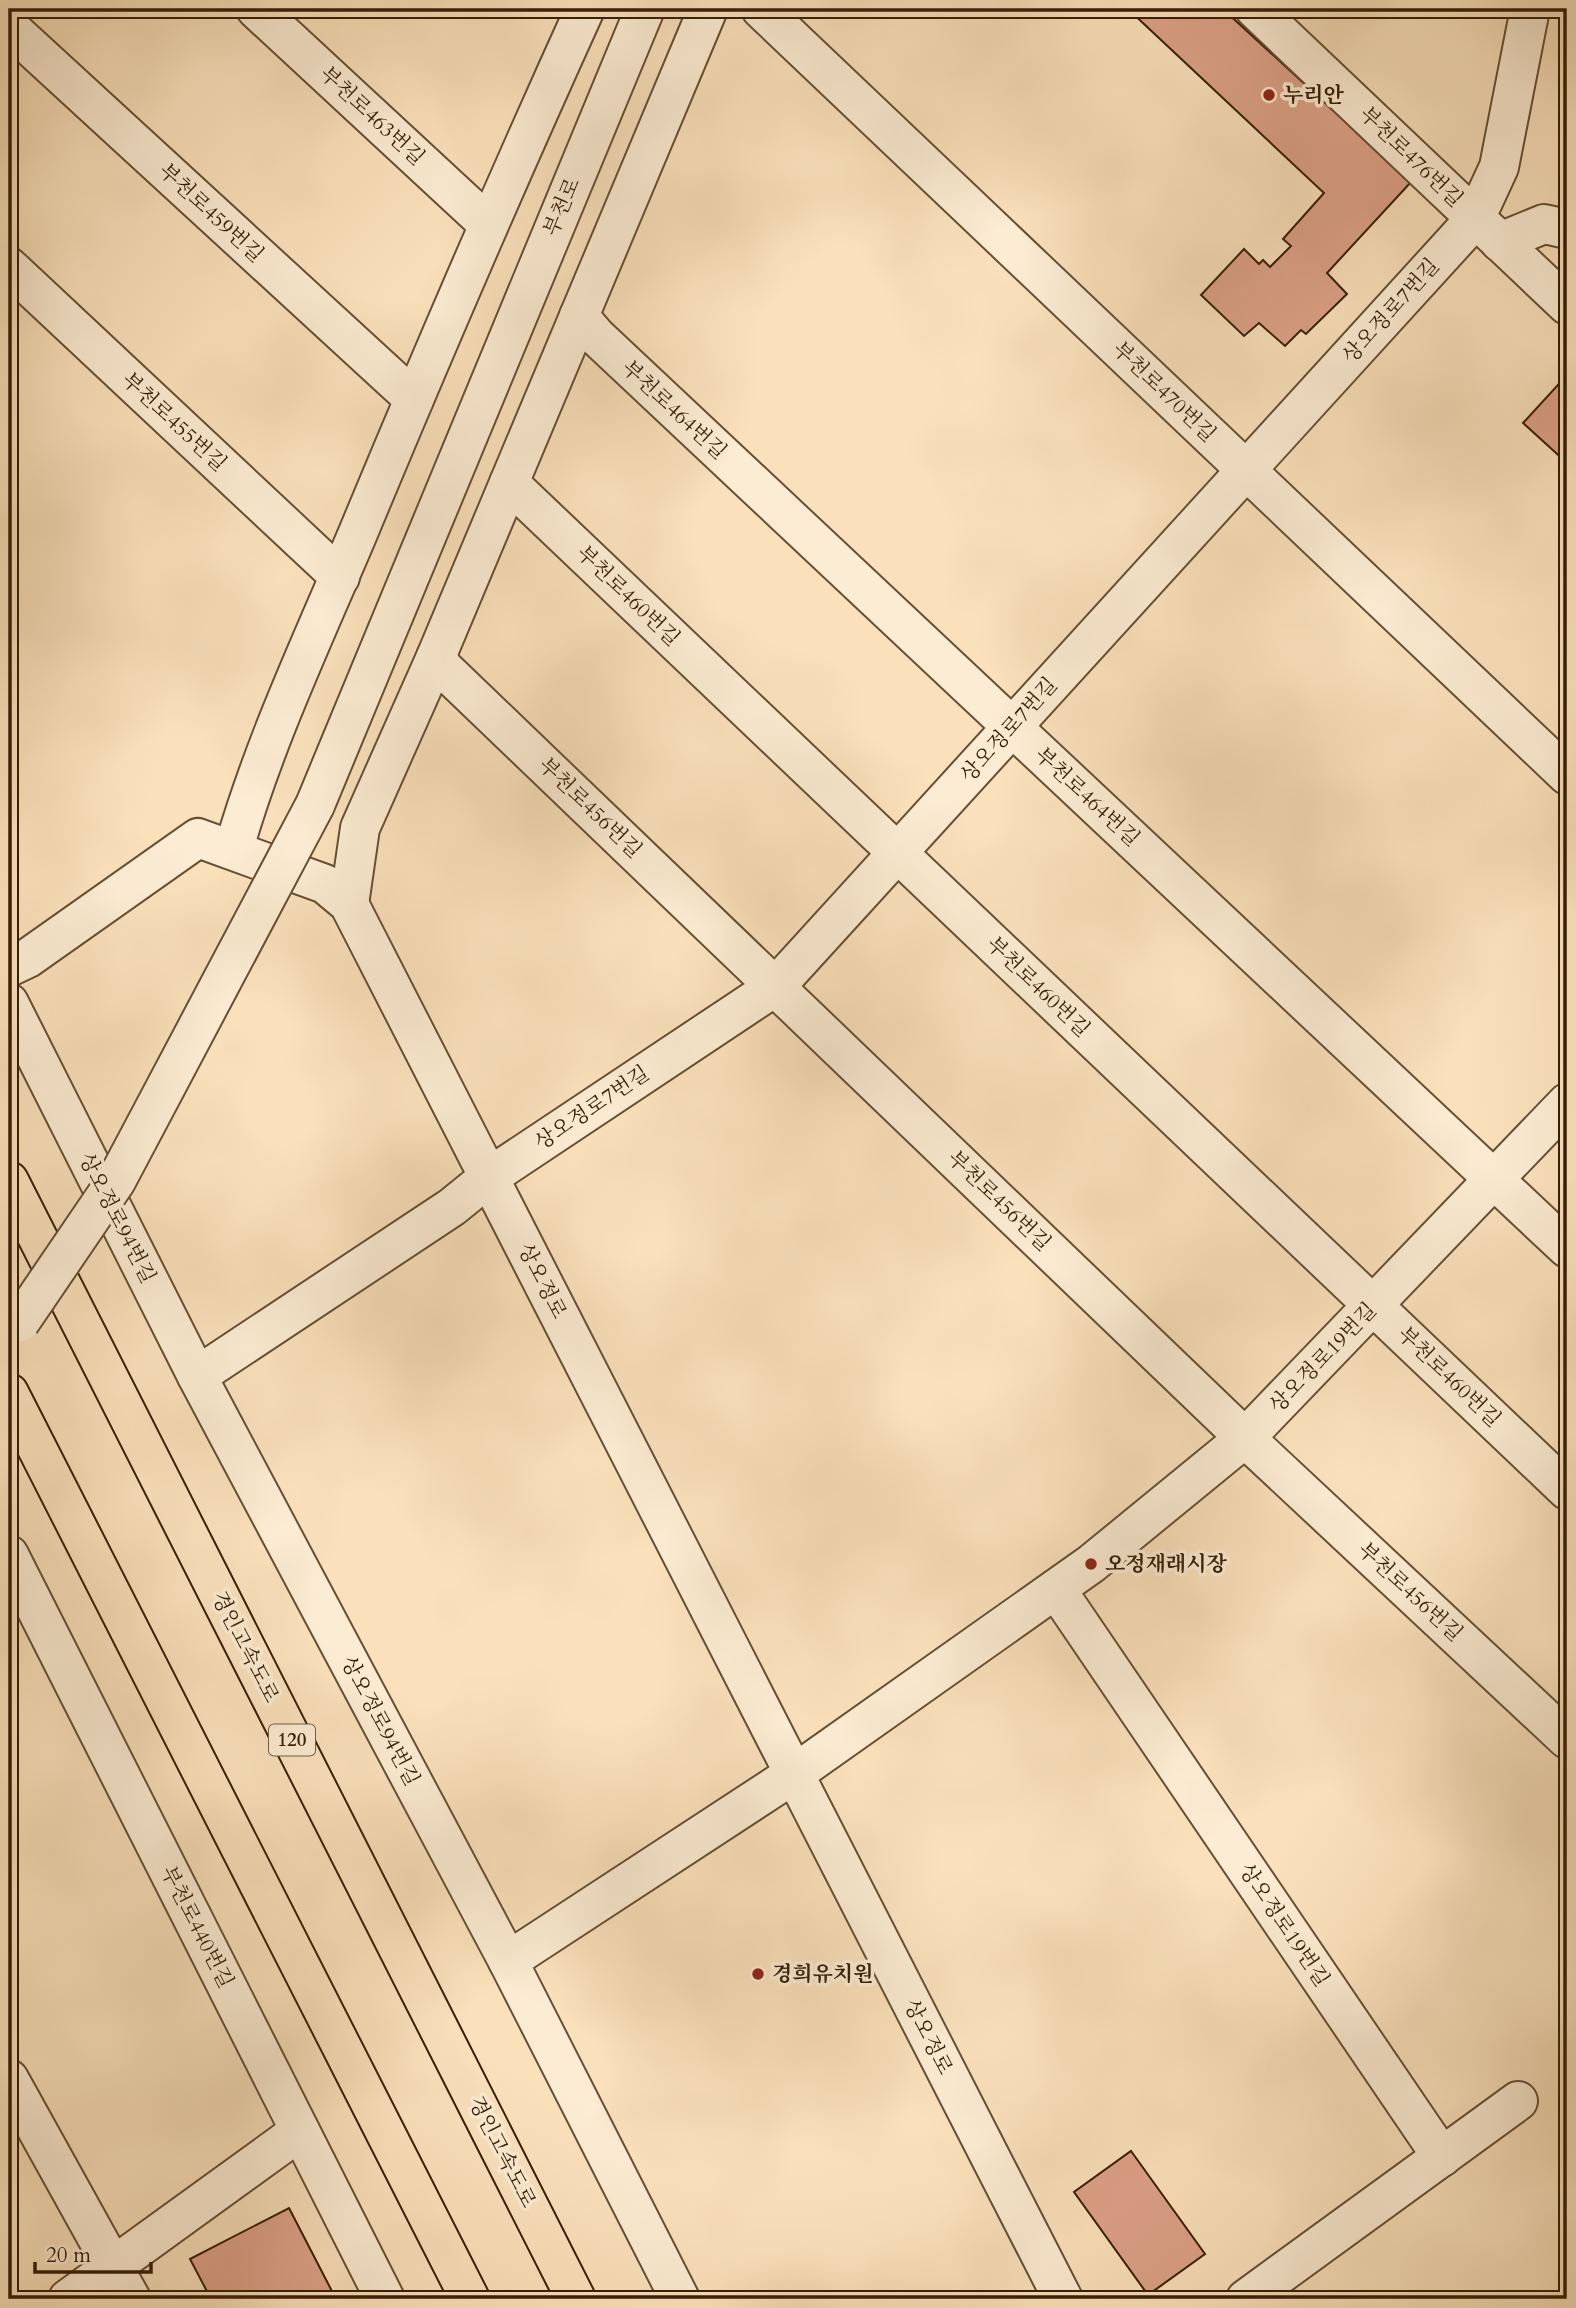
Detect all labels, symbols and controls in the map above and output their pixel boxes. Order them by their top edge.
street label: 부천로463번길 [313,60,431,172]
place label: 누리안 [1283,81,1345,110]
marker: 누리안 [1261,87,1277,103]
street label: 부천로476번길 [1353,100,1469,214]
street label: 부천로459번길 [152,157,270,269]
street label: 부천로 [537,173,587,241]
street label: 상오정로7번길 [1336,252,1446,370]
street label: 부천로470번길 [1106,335,1222,449]
street label: 부천로464번길 [615,354,733,466]
street label: 부천로455번길 [115,366,233,478]
street label: 부천로460번길 [570,539,686,653]
street label: 상오정로7번길 [954,671,1064,789]
street label: 부천로464번길 [1028,741,1146,853]
street label: 부천로456번길 [532,751,648,865]
street label: 부천로460번길 [980,930,1096,1044]
street label: 상오정로7번길 [529,1059,655,1157]
street label: 부천로456번길 [941,1144,1057,1258]
street label: 상오정로94번길 [72,1148,162,1288]
street label: 상오정로 [511,1238,573,1324]
street label: 상오정로19번길 [1263,1296,1383,1420]
street label: 부천로460번길 [1391,1320,1507,1434]
street label: 부천로456번길 [1351,1536,1469,1648]
place label: 오정재래시장 [1105,1550,1227,1579]
marker: 오정재래시장 [1083,1556,1099,1572]
street label: 경인고속도로 [204,1586,286,1708]
street label: 상오정로94번길 [334,1651,426,1791]
road number: 120 [269,1724,315,1756]
street label: 상오정로19번길 [1232,1858,1336,1992]
street label: 부천로440번길 [154,1861,240,1993]
place label: 경희유치원 [772,1960,873,1989]
marker: 경희유치원 [750,1966,766,1982]
street label: 상오정로 [897,1994,959,2080]
street label: 경인고속도로 [461,2091,543,2213]
scale bar [35,2231,150,2275]
text: 20 m [46,2241,91,2270]

